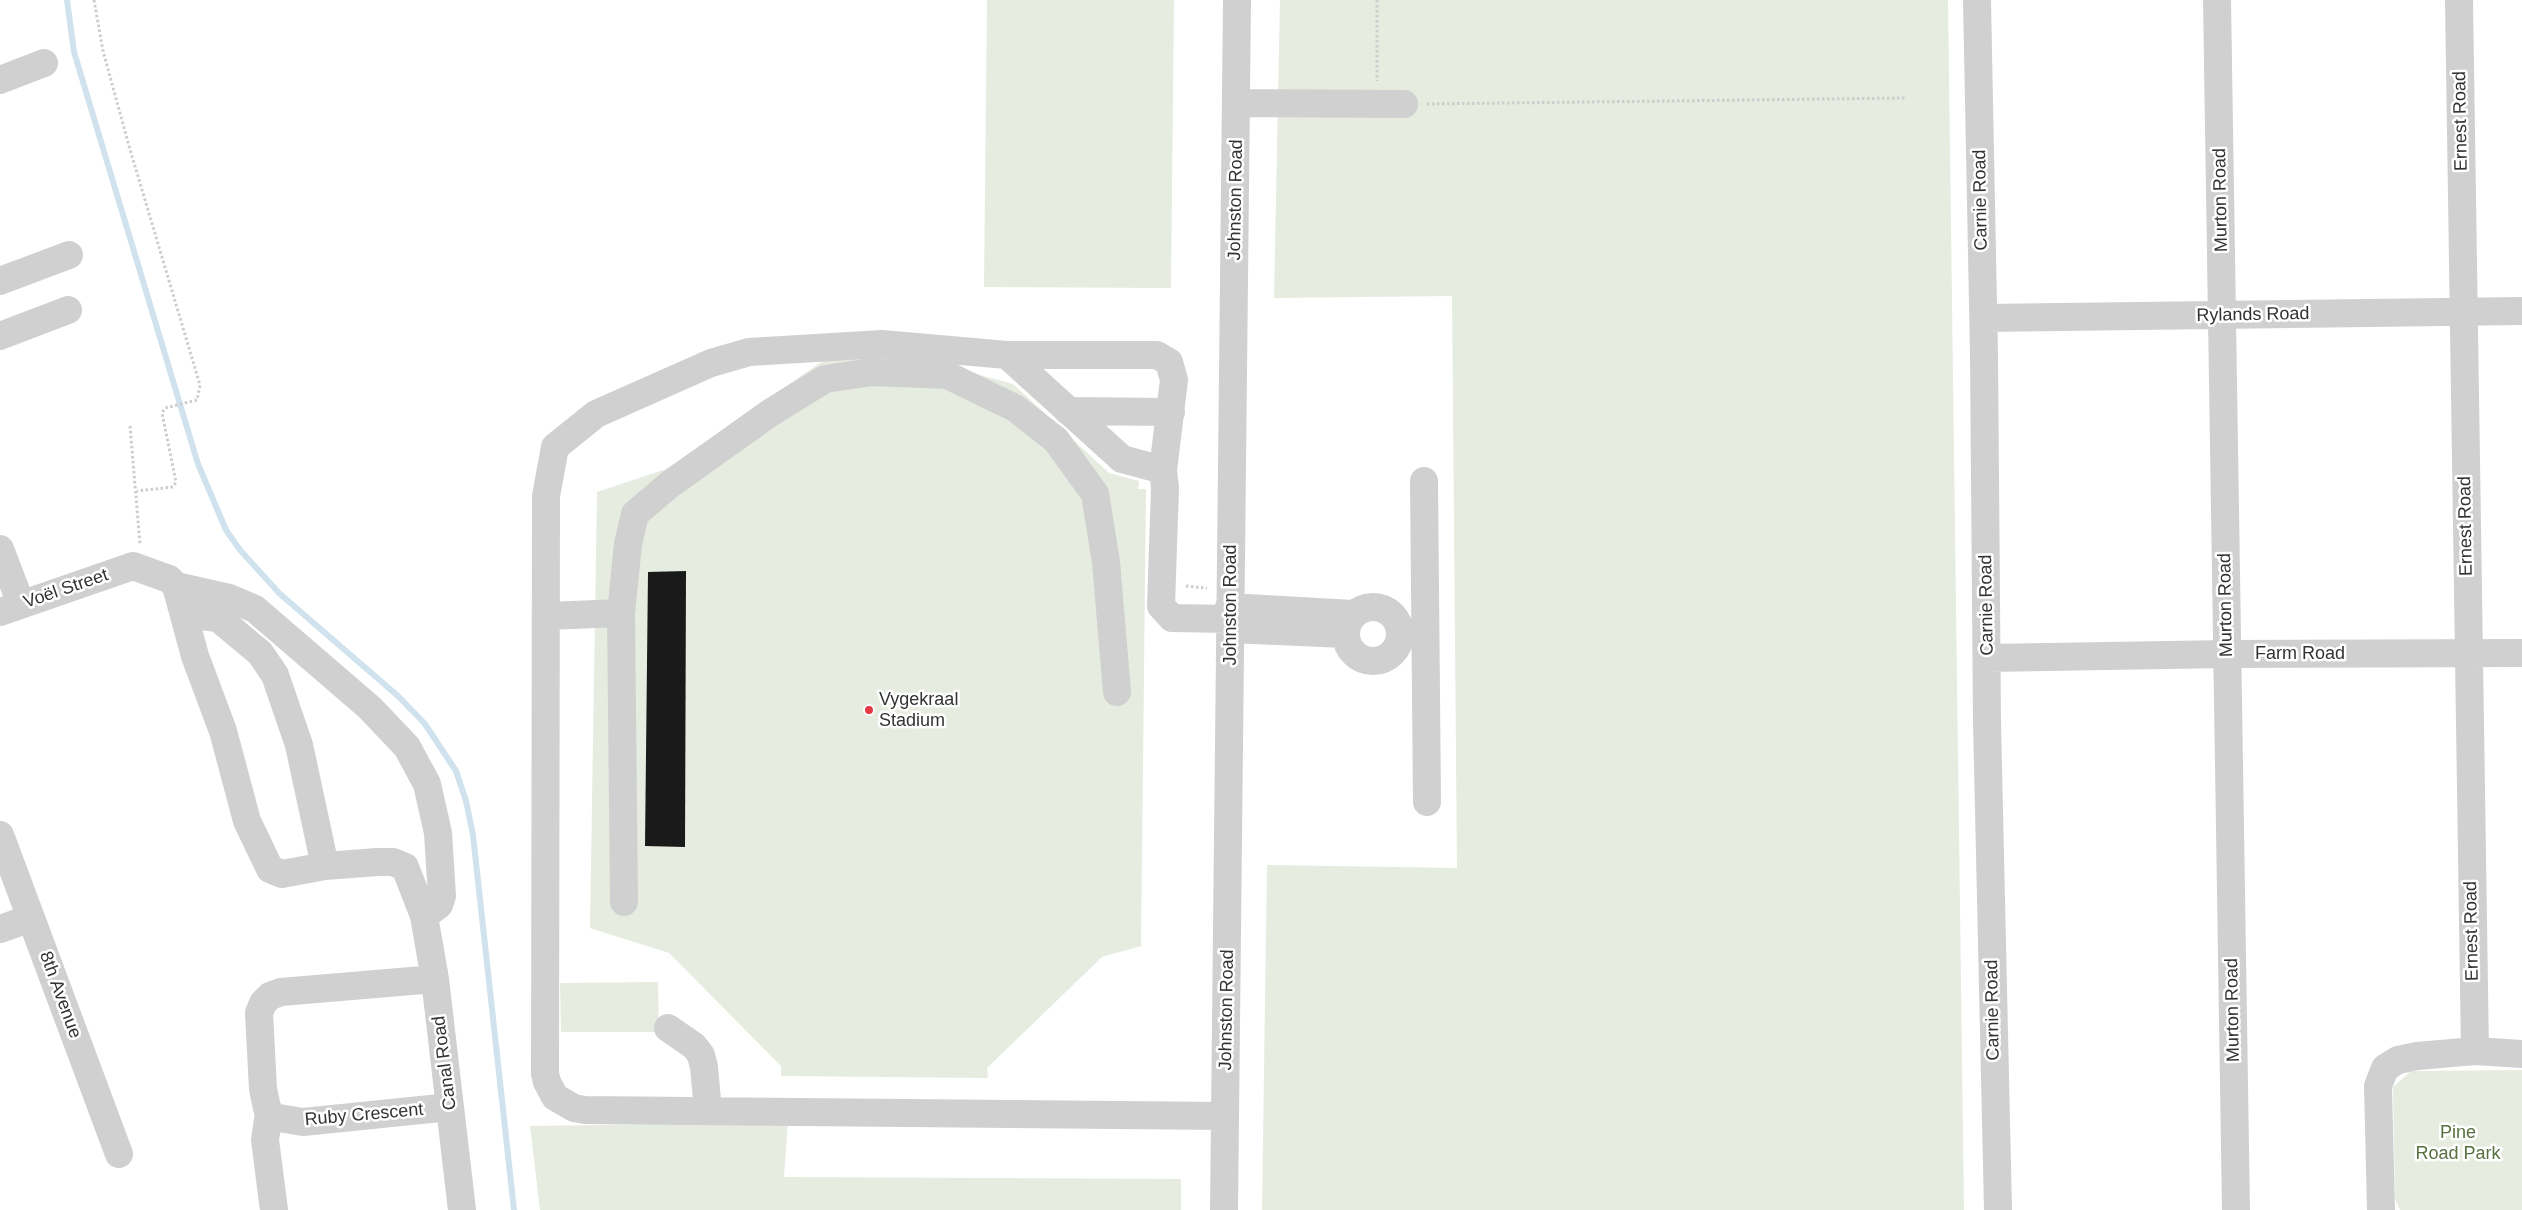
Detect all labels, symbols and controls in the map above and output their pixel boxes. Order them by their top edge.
street label: Ernest Road [2449,71,2473,171]
street label: Johnston Road [1224,139,1248,261]
street label: Murton Road [2209,148,2233,252]
street label: Carnie Road [1969,149,1993,251]
street label: Rylands Road [2196,303,2310,327]
street label: Ernest Road [2454,476,2478,576]
street label: Johnston Road [1220,544,1242,666]
street label: Murton Road [2214,553,2238,657]
street label: Carnie Road [1975,554,1999,656]
street label: Voël Street [21,564,111,614]
street label: Farm Road [2255,643,2345,665]
place label: Vygekraal Stadium [879,689,958,732]
marker: Vygekraal Stadium [863,704,875,716]
street label: Ernest Road [2460,881,2484,981]
street label: 8th Avenue [34,949,86,1041]
street label: Johnston Road [1215,949,1239,1071]
street label: Murton Road [2221,958,2245,1062]
street label: Carnie Road [1981,959,2005,1061]
street label: Canal Road [428,1015,462,1111]
street label: Ruby Crescent [304,1099,424,1131]
park label: Pine Road Park [2415,1122,2501,1164]

